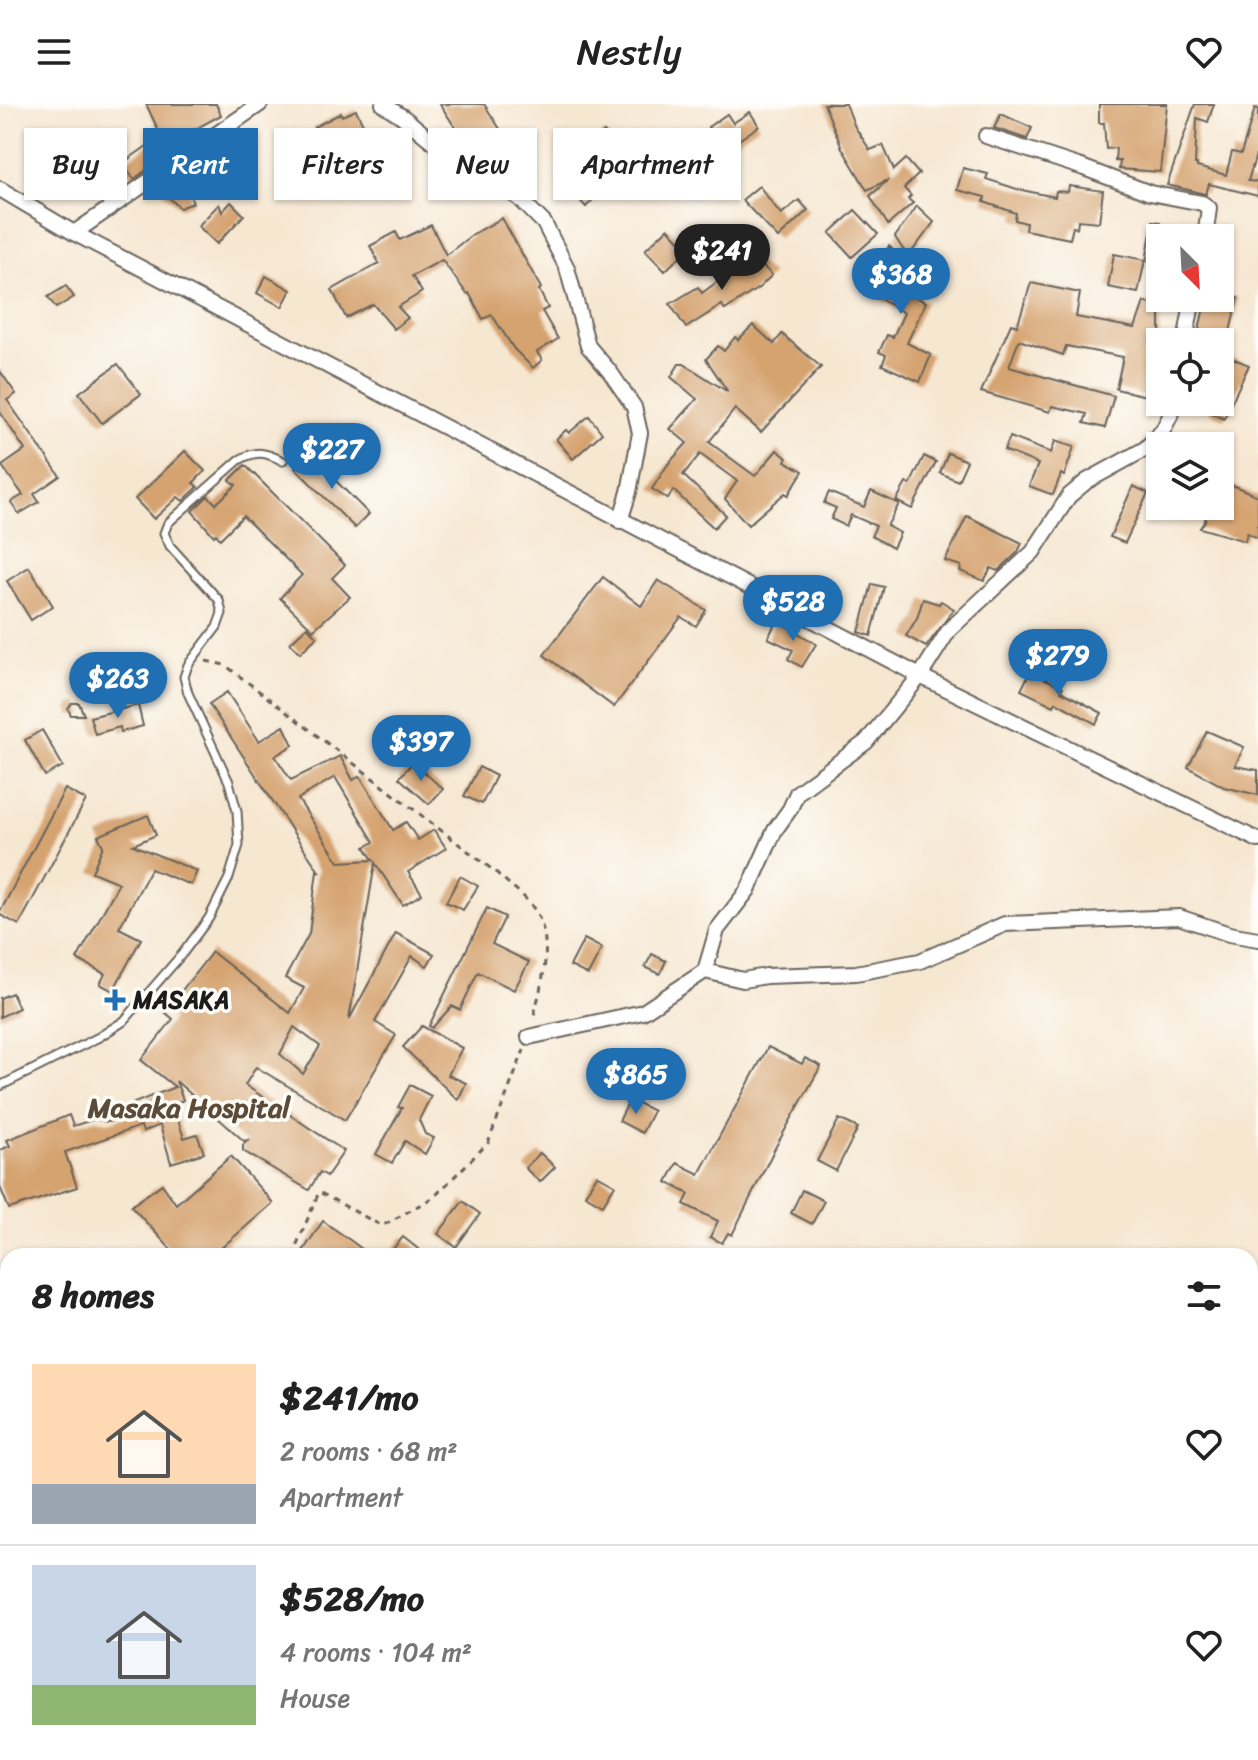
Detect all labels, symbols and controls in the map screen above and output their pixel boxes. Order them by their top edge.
text: Nestly [577,20,681,84]
icon: menu [32,30,76,74]
icon: heart [1182,30,1226,74]
chip: Buy [24,128,127,200]
chip: Rent [143,128,258,200]
chip: Filters [274,128,412,200]
chip: New [428,128,537,200]
chip: Apartment [553,128,741,200]
pin: $241 [675,224,769,292]
north arrow [1146,224,1234,312]
map controls [1146,224,1234,520]
text: $241 [692,227,752,273]
pin: $368 [854,248,948,316]
text: $368 [870,251,932,297]
button: locate [1146,328,1234,416]
pin: $227 [285,423,379,491]
text: $227 [301,426,363,472]
button: layers [1146,432,1234,520]
pin: $528 [746,575,840,643]
text: $528 [761,578,825,624]
pin: $279 [1011,629,1105,697]
text: $279 [1026,632,1090,678]
pin: $263 [71,652,165,720]
text: $263 [87,655,149,701]
pin: $397 [374,715,468,783]
text: $397 [390,718,452,764]
place label: MASAKA [132,979,229,1021]
marker: MASAKA [104,989,126,1011]
pin: $865 [589,1048,683,1116]
text: $865 [604,1051,668,1097]
district label: Masaka Hospital [87,1083,291,1132]
text: 8 homes [32,1266,154,1326]
icon: filters [1182,1274,1226,1318]
text: $241/mo [280,1368,419,1428]
icon: home [96,1396,192,1492]
icon: heart [1182,1422,1226,1466]
text: 2 rooms · 68 m² [280,1428,457,1474]
text: Apartment [280,1474,403,1520]
text: $528/mo [280,1569,424,1629]
icon: home [96,1597,192,1693]
icon: heart [1182,1623,1226,1667]
text: 4 rooms · 104 m² [280,1629,472,1675]
text: House [280,1675,350,1721]

